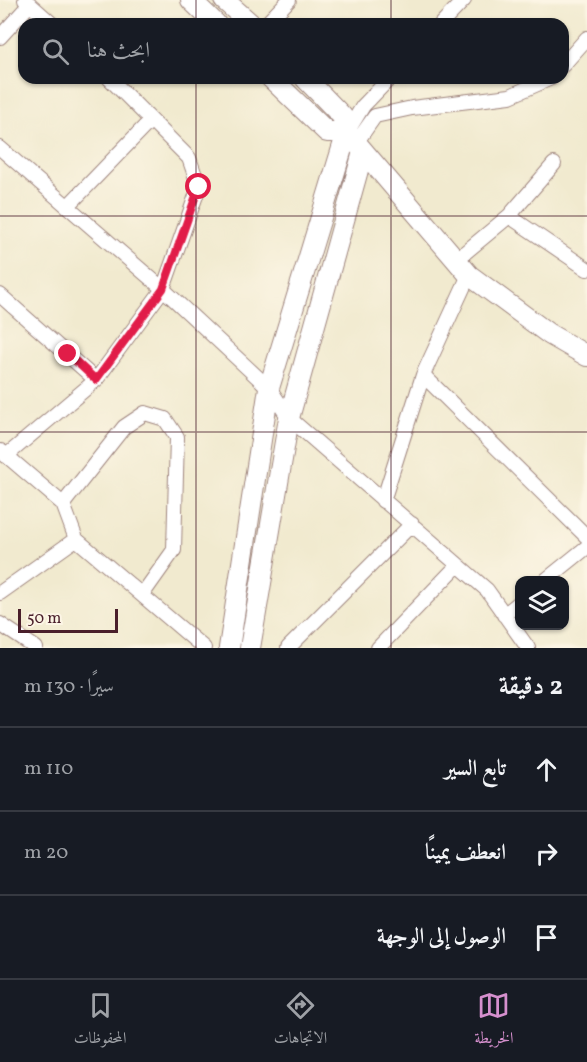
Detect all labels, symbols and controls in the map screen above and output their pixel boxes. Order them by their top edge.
search box [18,18,569,84]
icon: search [39,35,72,68]
text: ابحث هنا [87,36,150,67]
route start [185,173,211,199]
route end [54,340,80,366]
map controls [515,576,569,630]
button: layers [515,576,569,630]
scale bar [18,606,118,634]
text: 50 m [27,608,61,630]
text: 2 دقيقة [499,669,563,705]
text: سيرًا · 130 m [24,673,114,701]
icon: ahead [530,753,563,786]
text: تابع السير [444,754,506,785]
text: 110 m [24,755,73,783]
icon: right [530,837,563,870]
text: انعطف يمينًا [425,838,506,869]
text: 20 m [24,839,68,867]
icon: arrive [530,921,563,954]
text: الوصول إلى الوجهة [377,922,506,953]
tab: المحفوظات [74,989,126,1053]
tab: الاتجاهات [274,989,327,1053]
tab: الخريطة [474,989,513,1053]

